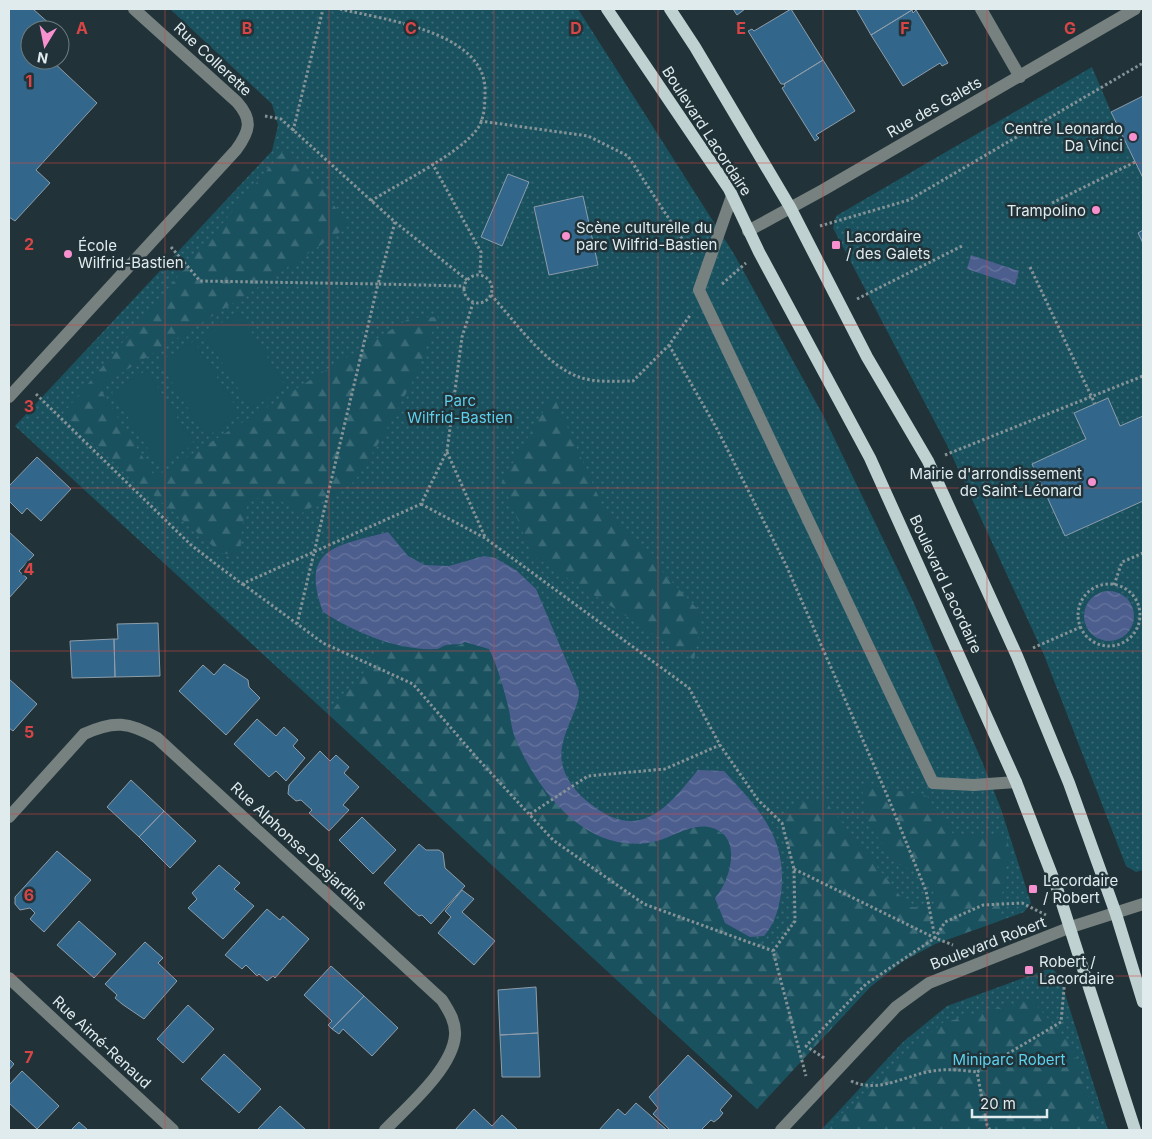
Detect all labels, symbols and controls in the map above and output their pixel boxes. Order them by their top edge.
text: A [76,18,88,38]
street label: Rue Collerette [170,18,256,100]
text: B [242,18,252,38]
text: C [405,18,417,38]
text: D [570,18,582,38]
text: E [736,18,746,38]
text: F [900,18,910,38]
text: G [1064,18,1076,38]
north arrow [20,20,70,70]
text: N [36,49,49,68]
street label: Boulevard Lacordaire [658,63,756,199]
text: 1 [26,71,32,91]
street label: Rue des Galets [883,72,985,142]
place label: Centre Leonardo Da Vinci [1004,119,1123,155]
marker: Centre Leonardo Da Vinci [1127,131,1139,143]
place label: Trampolino [1007,201,1086,220]
marker: Trampolino [1090,204,1102,216]
place label: Scène culturelle du parc Wilfrid-Bastien [576,218,717,254]
place label: Lacordaire / des Galets [846,227,930,263]
marker: Scène culturelle du parc Wilfrid-Bastien [560,230,572,242]
text: 2 [24,234,34,254]
place label: École Wilfrid-Bastien [78,236,184,272]
marker: Lacordaire / des Galets [830,239,842,251]
marker: École Wilfrid-Bastien [62,248,74,260]
park label: Parc Wilfrid-Bastien [407,391,513,427]
text: 3 [24,396,34,416]
place label: Mairie d'arrondissement de Saint-Léonard [910,464,1082,500]
marker: Mairie d'arrondissement de Saint-Léonard [1086,476,1098,488]
street label: Boulevard Lacordaire [906,512,986,656]
text: 4 [24,559,35,579]
text: 5 [24,722,34,742]
street label: Rue Alphonse-Desjardins [227,778,371,914]
place label: Lacordaire / Robert [1043,871,1118,907]
marker: Lacordaire / Robert [1027,883,1039,895]
text: 6 [24,885,34,905]
street label: Boulevard Robert [927,912,1049,974]
place label: Robert / Lacordaire [1039,952,1114,988]
marker: Robert / Lacordaire [1023,964,1035,976]
street label: Rue Aimé-Renaud [49,991,155,1093]
text: 7 [24,1047,34,1067]
park label: Miniparc Robert [953,1050,1065,1069]
scale bar [972,1086,1047,1118]
text: 20 m [980,1094,1016,1113]

